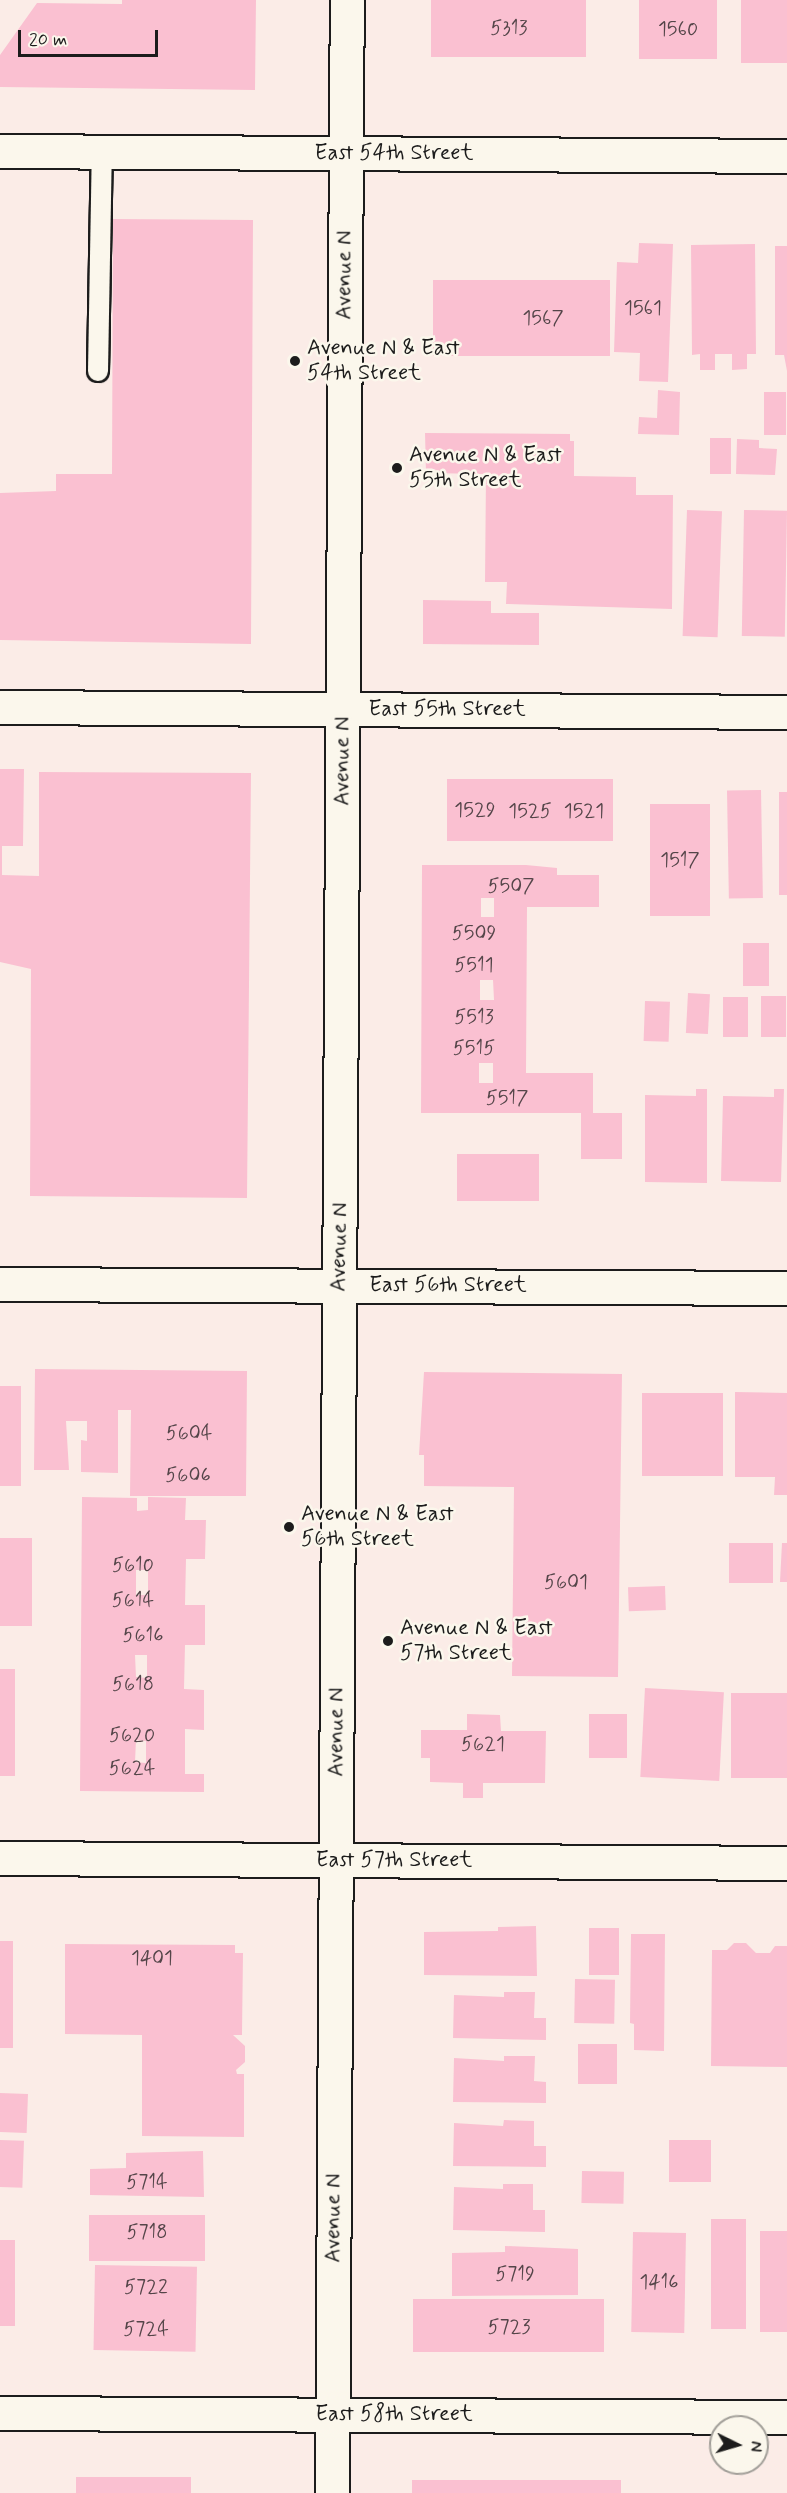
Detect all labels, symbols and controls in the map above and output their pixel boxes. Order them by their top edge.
house number: 5313 [490,16,528,40]
house number: 1560 [658,17,698,41]
scale bar [21,18,160,56]
text: 20 m [29,28,67,52]
street label: East 54th Street [315,141,473,167]
street label: Avenue N [332,230,358,320]
house number: 1561 [624,296,662,320]
house number: 1567 [522,306,564,330]
place label: Avenue N & East 54th Street [307,335,460,386]
marker: Avenue N & East 54th Street [288,354,302,368]
place label: Avenue N & East 55th Street [409,442,562,494]
marker: Avenue N & East 55th Street [390,461,404,475]
street label: East 55th Street [368,697,526,723]
street label: Avenue N [330,716,356,806]
house number: 1529 [454,798,496,822]
house number: 1525 [508,799,552,823]
house number: 1521 [564,799,604,823]
house number: 1517 [660,848,700,872]
house number: 5507 [488,874,534,898]
house number: 5509 [452,921,496,945]
house number: 5511 [454,953,494,977]
house number: 5513 [454,1005,494,1029]
house number: 5515 [453,1036,495,1060]
house number: 5517 [486,1086,528,1110]
street label: Avenue N [326,1202,354,1292]
street label: East 56th Street [369,1273,527,1299]
house number: 5604 [166,1421,212,1445]
house number: 5606 [165,1463,211,1487]
place label: Avenue N & East 56th Street [301,1501,454,1552]
marker: Avenue N & East 56th Street [282,1520,296,1534]
house number: 5610 [112,1553,154,1577]
house number: 5601 [544,1570,588,1594]
house number: 5614 [112,1588,154,1612]
place label: Avenue N & East 57th Street [400,1615,553,1666]
house number: 5616 [122,1623,164,1647]
marker: Avenue N & East 57th Street [381,1634,395,1648]
house number: 5618 [112,1672,154,1696]
street label: Avenue N [324,1687,350,1777]
house number: 5620 [109,1723,155,1747]
house number: 5621 [461,1732,505,1756]
house number: 5624 [109,1756,155,1780]
street label: East 57th Street [316,1848,472,1874]
house number: 1401 [131,1946,173,1970]
house number: 5714 [126,2170,168,2194]
street label: Avenue N [321,2173,347,2263]
house number: 5718 [126,2220,168,2244]
house number: 5719 [495,2262,535,2286]
house number: 1416 [639,2270,679,2294]
house number: 5722 [124,2275,168,2299]
house number: 5723 [487,2315,531,2339]
house number: 5724 [123,2317,169,2341]
street label: East 58th Street [315,2402,473,2428]
north arrow [709,2415,769,2475]
text: N [745,2440,766,2453]

